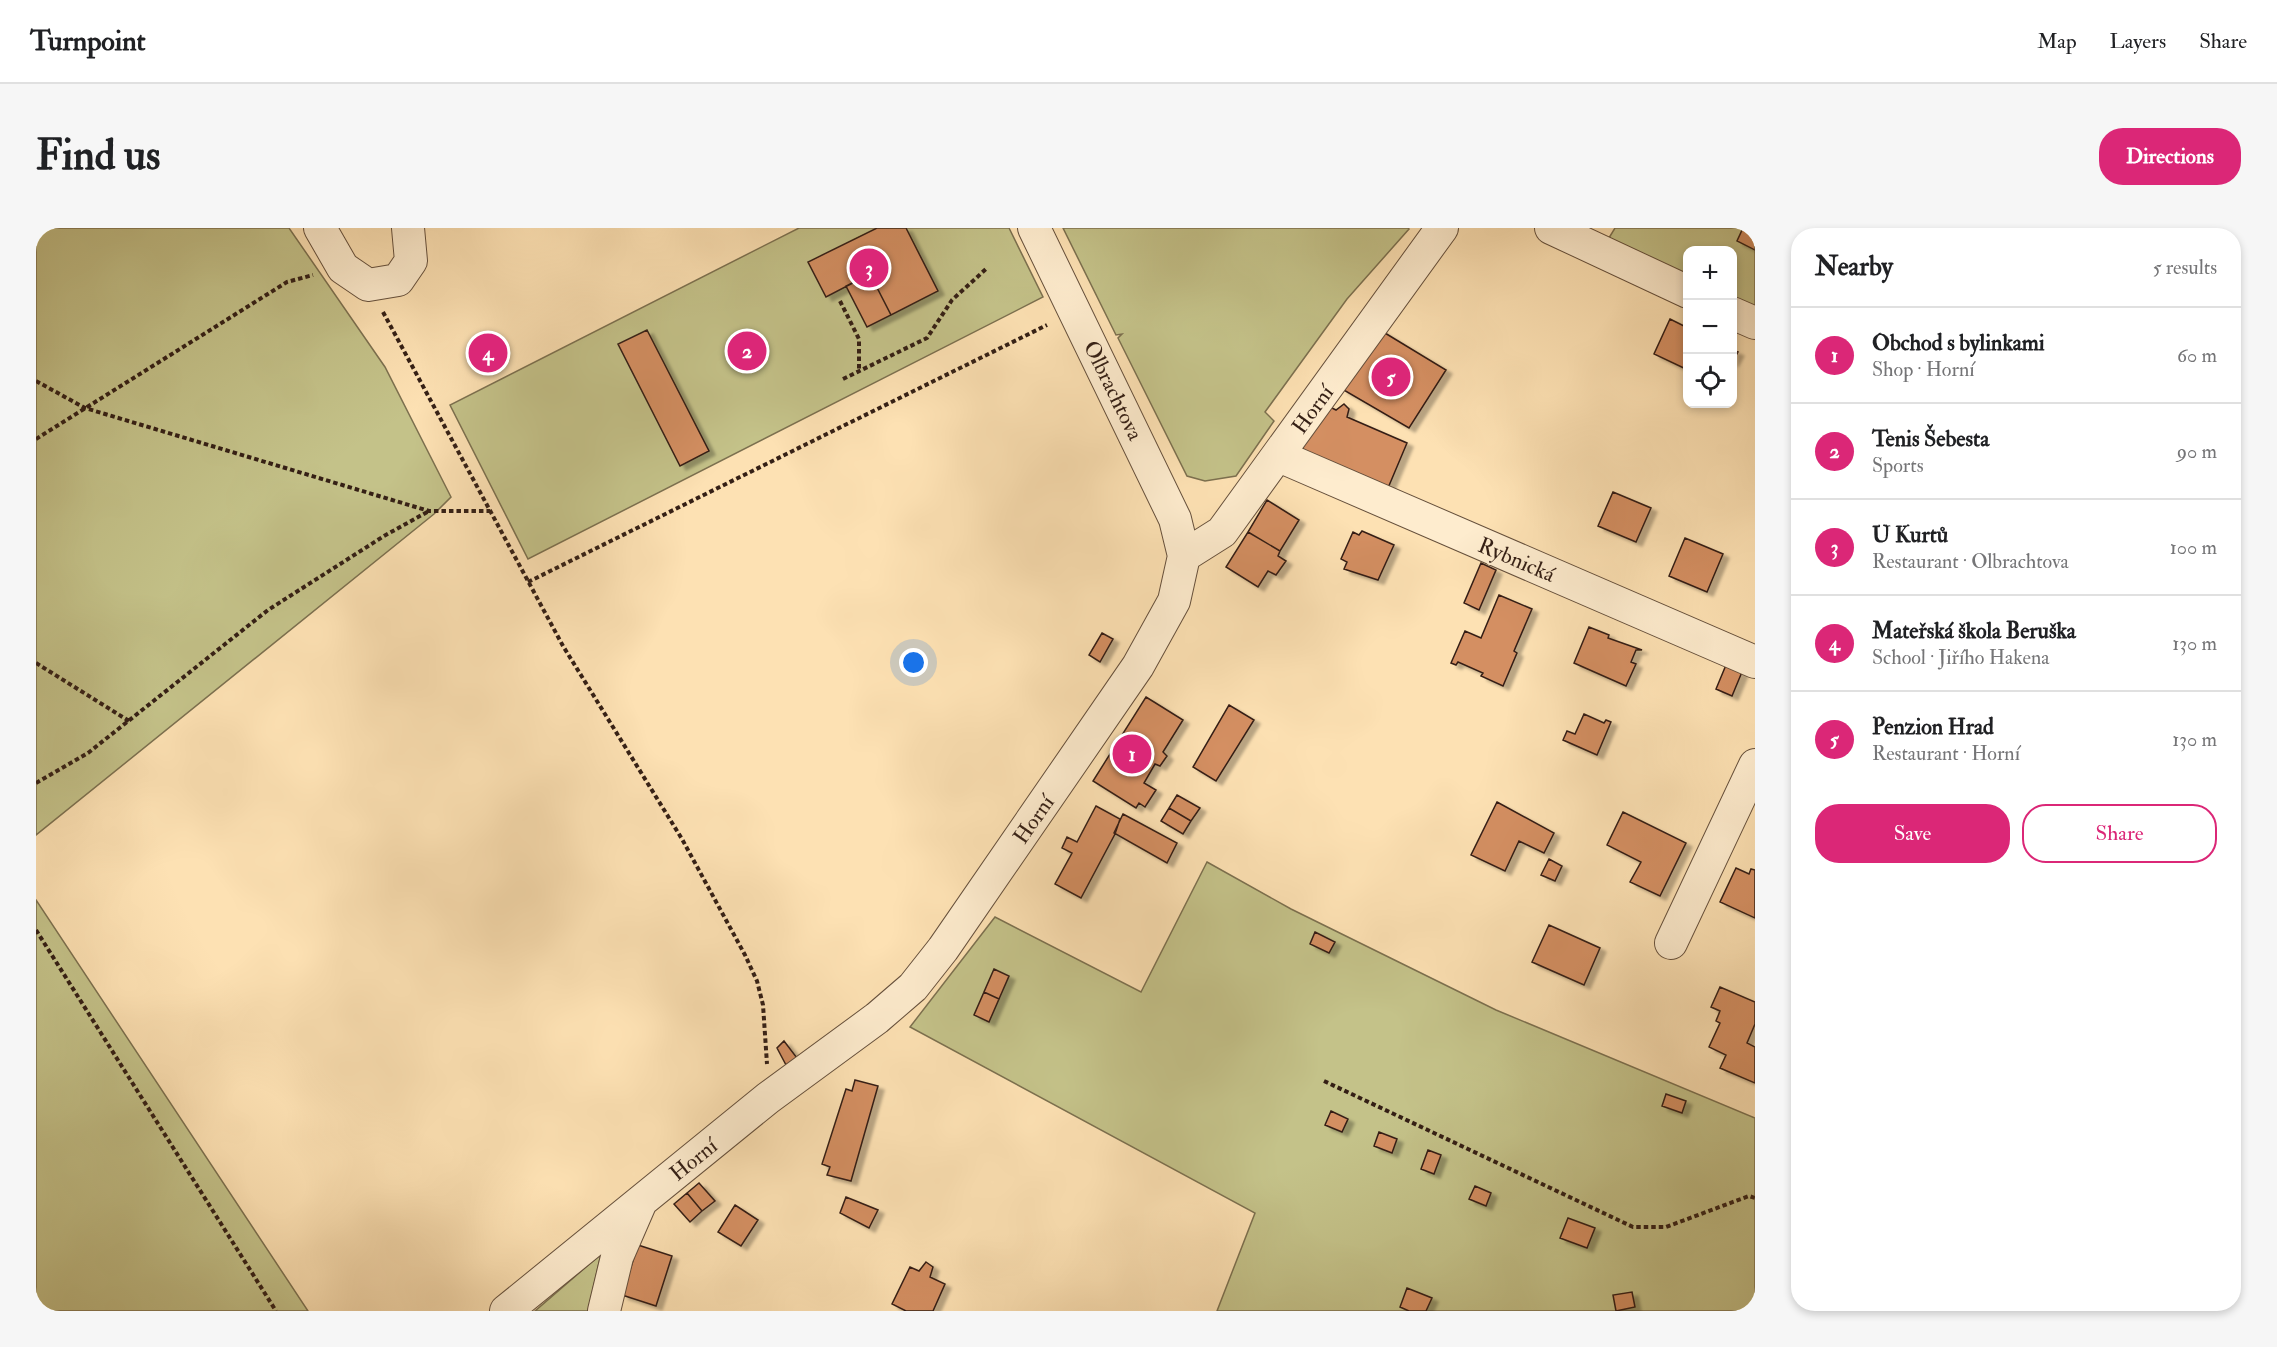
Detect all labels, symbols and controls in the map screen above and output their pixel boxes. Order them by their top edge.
text: Turnpoint [30,24,146,59]
text: Map [2037,28,2077,55]
text: Layers [2110,28,2166,55]
text: Share [2199,28,2247,55]
button: Directions [2099,128,2241,185]
text: Find us [36,130,160,182]
pin: 3 [850,246,888,291]
map controls [1683,246,1737,408]
button: + [1683,246,1737,300]
text: Nearby [1815,251,1893,283]
text: 5 results [2153,255,2217,280]
button: − [1683,300,1737,354]
pin: 2 [728,328,766,374]
text: Obchod s bylinkami [1872,329,2045,357]
pin: 4 [468,330,508,376]
street label: Olbrachtova [1077,336,1150,446]
text: 1 [1831,343,1838,368]
text: 60 m [2177,343,2217,368]
pin: 5 [1372,354,1410,400]
button: locate [1683,354,1737,408]
text: Shop · Horní [1872,357,1975,382]
street label: Horní [1286,378,1341,440]
text: Tenis Šebesta [1872,425,1989,453]
text: 2 [1829,439,1840,464]
text: 90 m [2177,439,2217,464]
text: Sports [1872,453,1924,478]
text: U Kurtů [1872,521,1948,549]
street label: Rybnická [1474,531,1560,589]
text: 3 [1831,535,1838,560]
text: 100 m [2170,535,2217,560]
text: Restaurant · Olbrachtova [1872,549,2069,574]
text: Mateřská škola Beruška [1872,617,2076,645]
text: 4 [1829,631,1840,656]
text: 130 m [2172,631,2217,656]
text: School · Jiřího Hakena [1872,645,2049,670]
your location [899,648,928,677]
text: Penzion Hrad [1872,713,1994,741]
text: 5 [1830,727,1839,752]
text: 130 m [2172,727,2217,752]
pin: 1 [1112,732,1152,776]
text: Restaurant · Horní [1872,741,2020,766]
street label: Horní [1007,788,1062,850]
button: Save [1815,804,2010,863]
button: Share [2022,804,2217,863]
street label: Horní [664,1131,725,1188]

